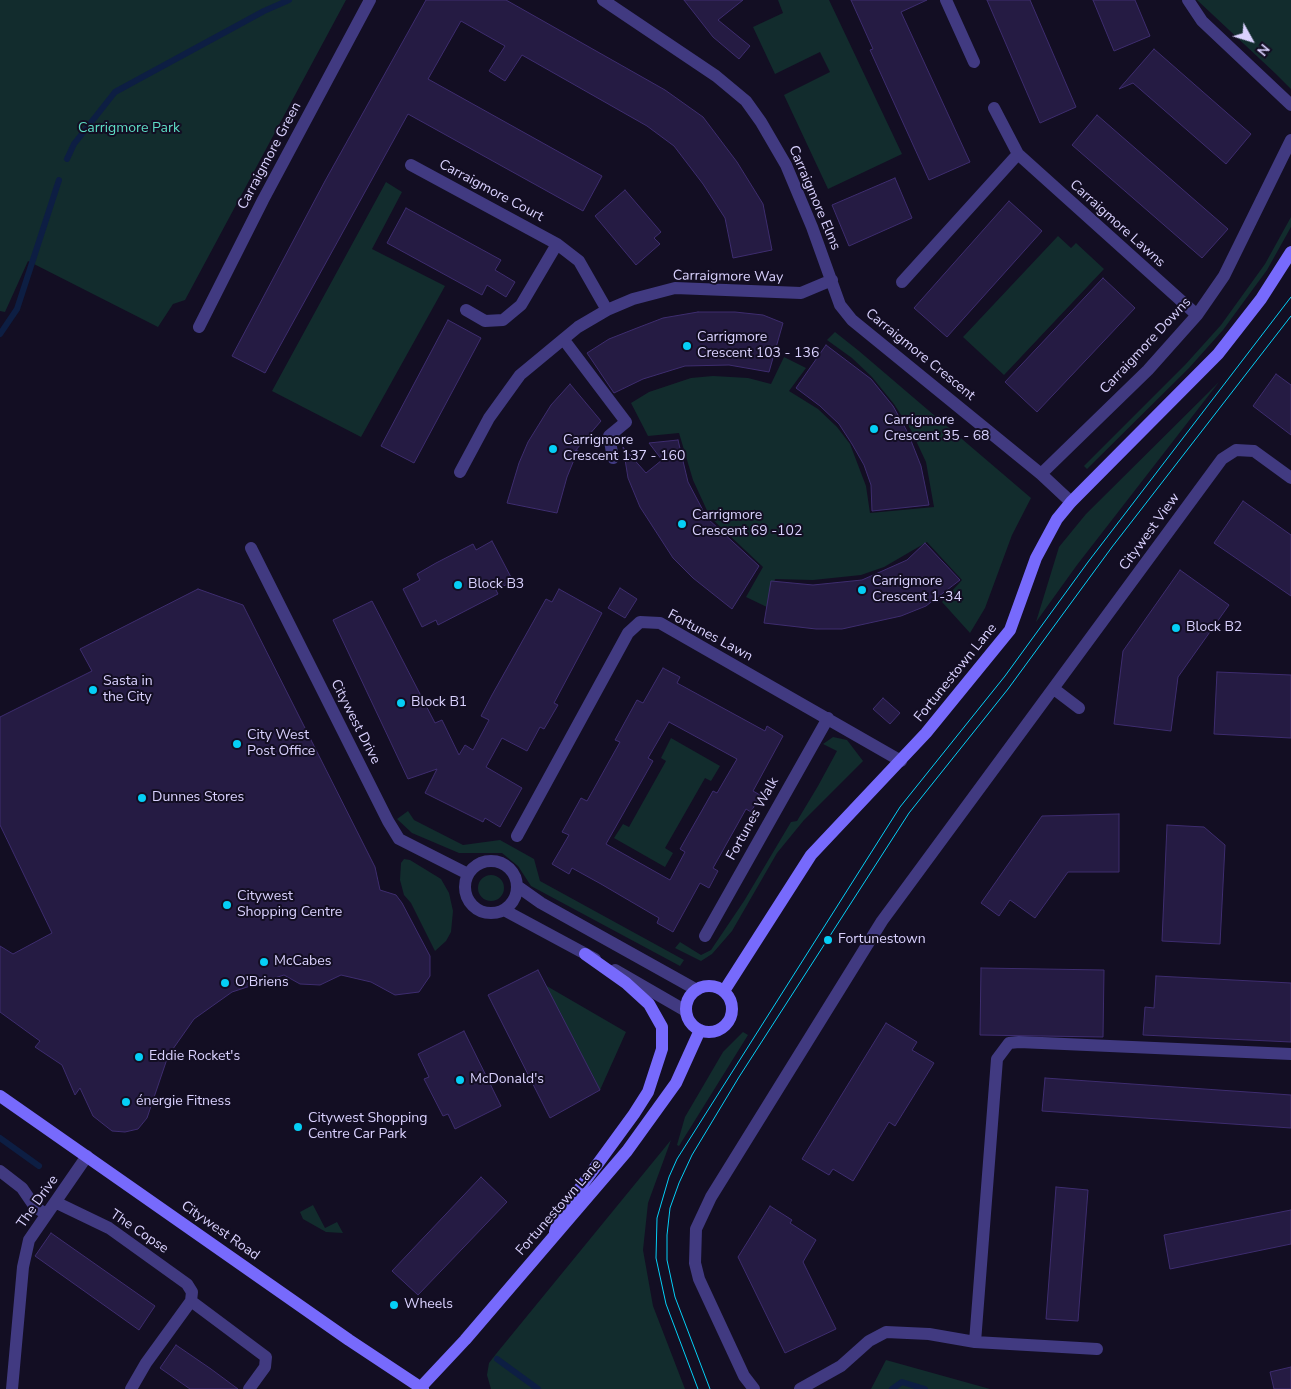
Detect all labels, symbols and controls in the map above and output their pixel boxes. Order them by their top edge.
north arrow [1226,15,1276,65]
text: N [1252,40,1274,60]
street label: Carraigmore Green [235,99,305,213]
park label: Carrigmore Park [78,121,180,137]
street label: Carraigmore Elms [784,143,844,253]
street label: Carraigmore Court [436,156,546,226]
street label: Carraigmore Lawns [1066,177,1168,271]
street label: Carraigmore Way [673,268,783,286]
street label: Carraigmore Downs [1097,294,1195,398]
street label: Carraigmore Crescent [862,306,978,404]
place label: Carrigmore Crescent 103 - 136 [697,330,819,362]
marker: Carrigmore Crescent 103 - 136 [681,340,693,352]
place label: Carrigmore Crescent 35 - 68 [884,413,989,446]
marker: Carrigmore Crescent 35 - 68 [868,423,880,435]
place label: Carrigmore Crescent 137 - 160 [563,433,685,466]
marker: Carrigmore Crescent 137 - 160 [547,443,559,455]
street label: Citywest View [1116,490,1184,574]
place label: Carrigmore Crescent 69 -102 [692,508,802,540]
marker: Carrigmore Crescent 69 -102 [676,518,688,530]
place label: Carrigmore Crescent 1-34 [872,574,962,606]
place label: Block B3 [468,577,524,593]
marker: Block B3 [452,579,464,591]
marker: Carrigmore Crescent 1-34 [856,584,868,596]
street label: Fortunes Lawn [665,607,755,665]
street label: Fortunestown Lane [911,620,1001,726]
place label: Block B2 [1186,620,1242,636]
marker: Block B2 [1170,622,1182,634]
place label: Sasta in the City [103,674,153,706]
street label: Citywest Drive [326,677,384,767]
marker: Sasta in the City [87,684,99,696]
place label: Block B1 [411,695,467,711]
marker: Block B1 [395,697,407,709]
place label: City West Post Office [247,728,315,760]
marker: City West Post Office [231,738,243,750]
street label: Fortunes Walk [723,775,783,863]
place label: Dunnes Stores [152,790,244,806]
marker: Dunnes Stores [136,792,148,804]
place label: Citywest Shopping Centre [237,889,342,922]
marker: Citywest Shopping Centre [221,899,233,911]
place label: Fortunestown [838,932,926,948]
marker: Fortunestown [822,934,834,946]
place label: McCabes [274,954,331,970]
marker: McCabes [258,956,270,968]
place label: O'Briens [235,975,289,991]
marker: O'Briens [219,977,231,989]
place label: Eddie Rocket's [149,1049,240,1065]
marker: Eddie Rocket's [133,1051,145,1063]
place label: McDonald's [470,1072,544,1088]
marker: McDonald's [454,1074,466,1086]
place label: énergie Fitness [136,1094,231,1110]
marker: énergie Fitness [120,1096,132,1108]
place label: Citywest Shopping Centre Car Park [308,1111,427,1144]
marker: Citywest Shopping Centre Car Park [292,1121,304,1133]
street label: Fortunestown Lane [513,1157,605,1259]
street label: The Drive [14,1172,62,1232]
street label: Citywest Road [178,1198,262,1264]
street label: The Copse [107,1206,171,1258]
place label: Wheels [404,1297,453,1313]
marker: Wheels [388,1299,400,1311]

